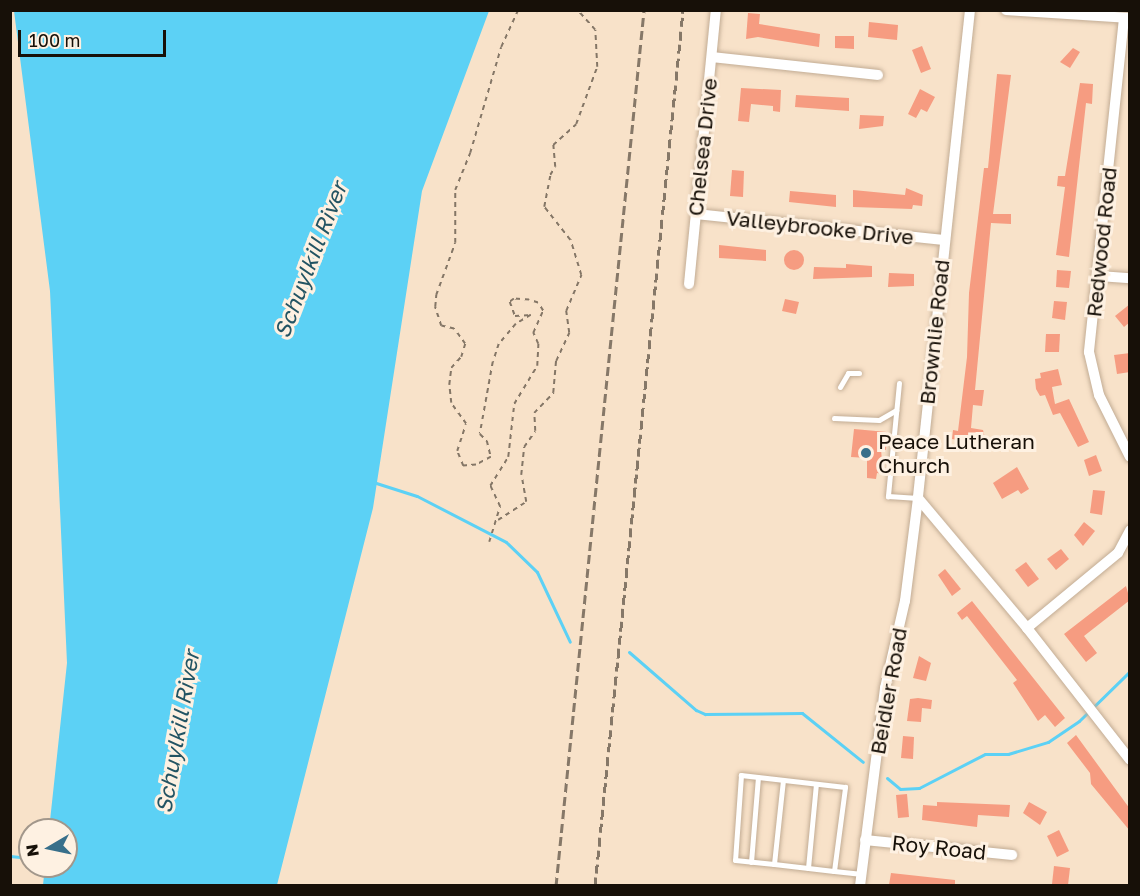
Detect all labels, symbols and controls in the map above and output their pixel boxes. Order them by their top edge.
scale bar [21,18,170,56]
text: 100 m [29,29,80,51]
street label: Chelsea Drive [682,77,722,217]
street label: Redwood Road [1081,166,1121,318]
water label: Schuylkill River [268,179,352,341]
street label: Valleybrooke Drive [725,205,915,249]
street label: Brownlie Road [914,258,954,406]
place label: Peace Lutheran Church [878,428,1035,478]
marker: Peace Lutheran Church [859,446,873,460]
street label: Beidler Road [864,626,912,756]
water label: Schuylkill River [150,649,204,815]
north arrow [18,818,78,878]
street label: Roy Road [891,830,987,864]
text: N [21,843,43,858]

